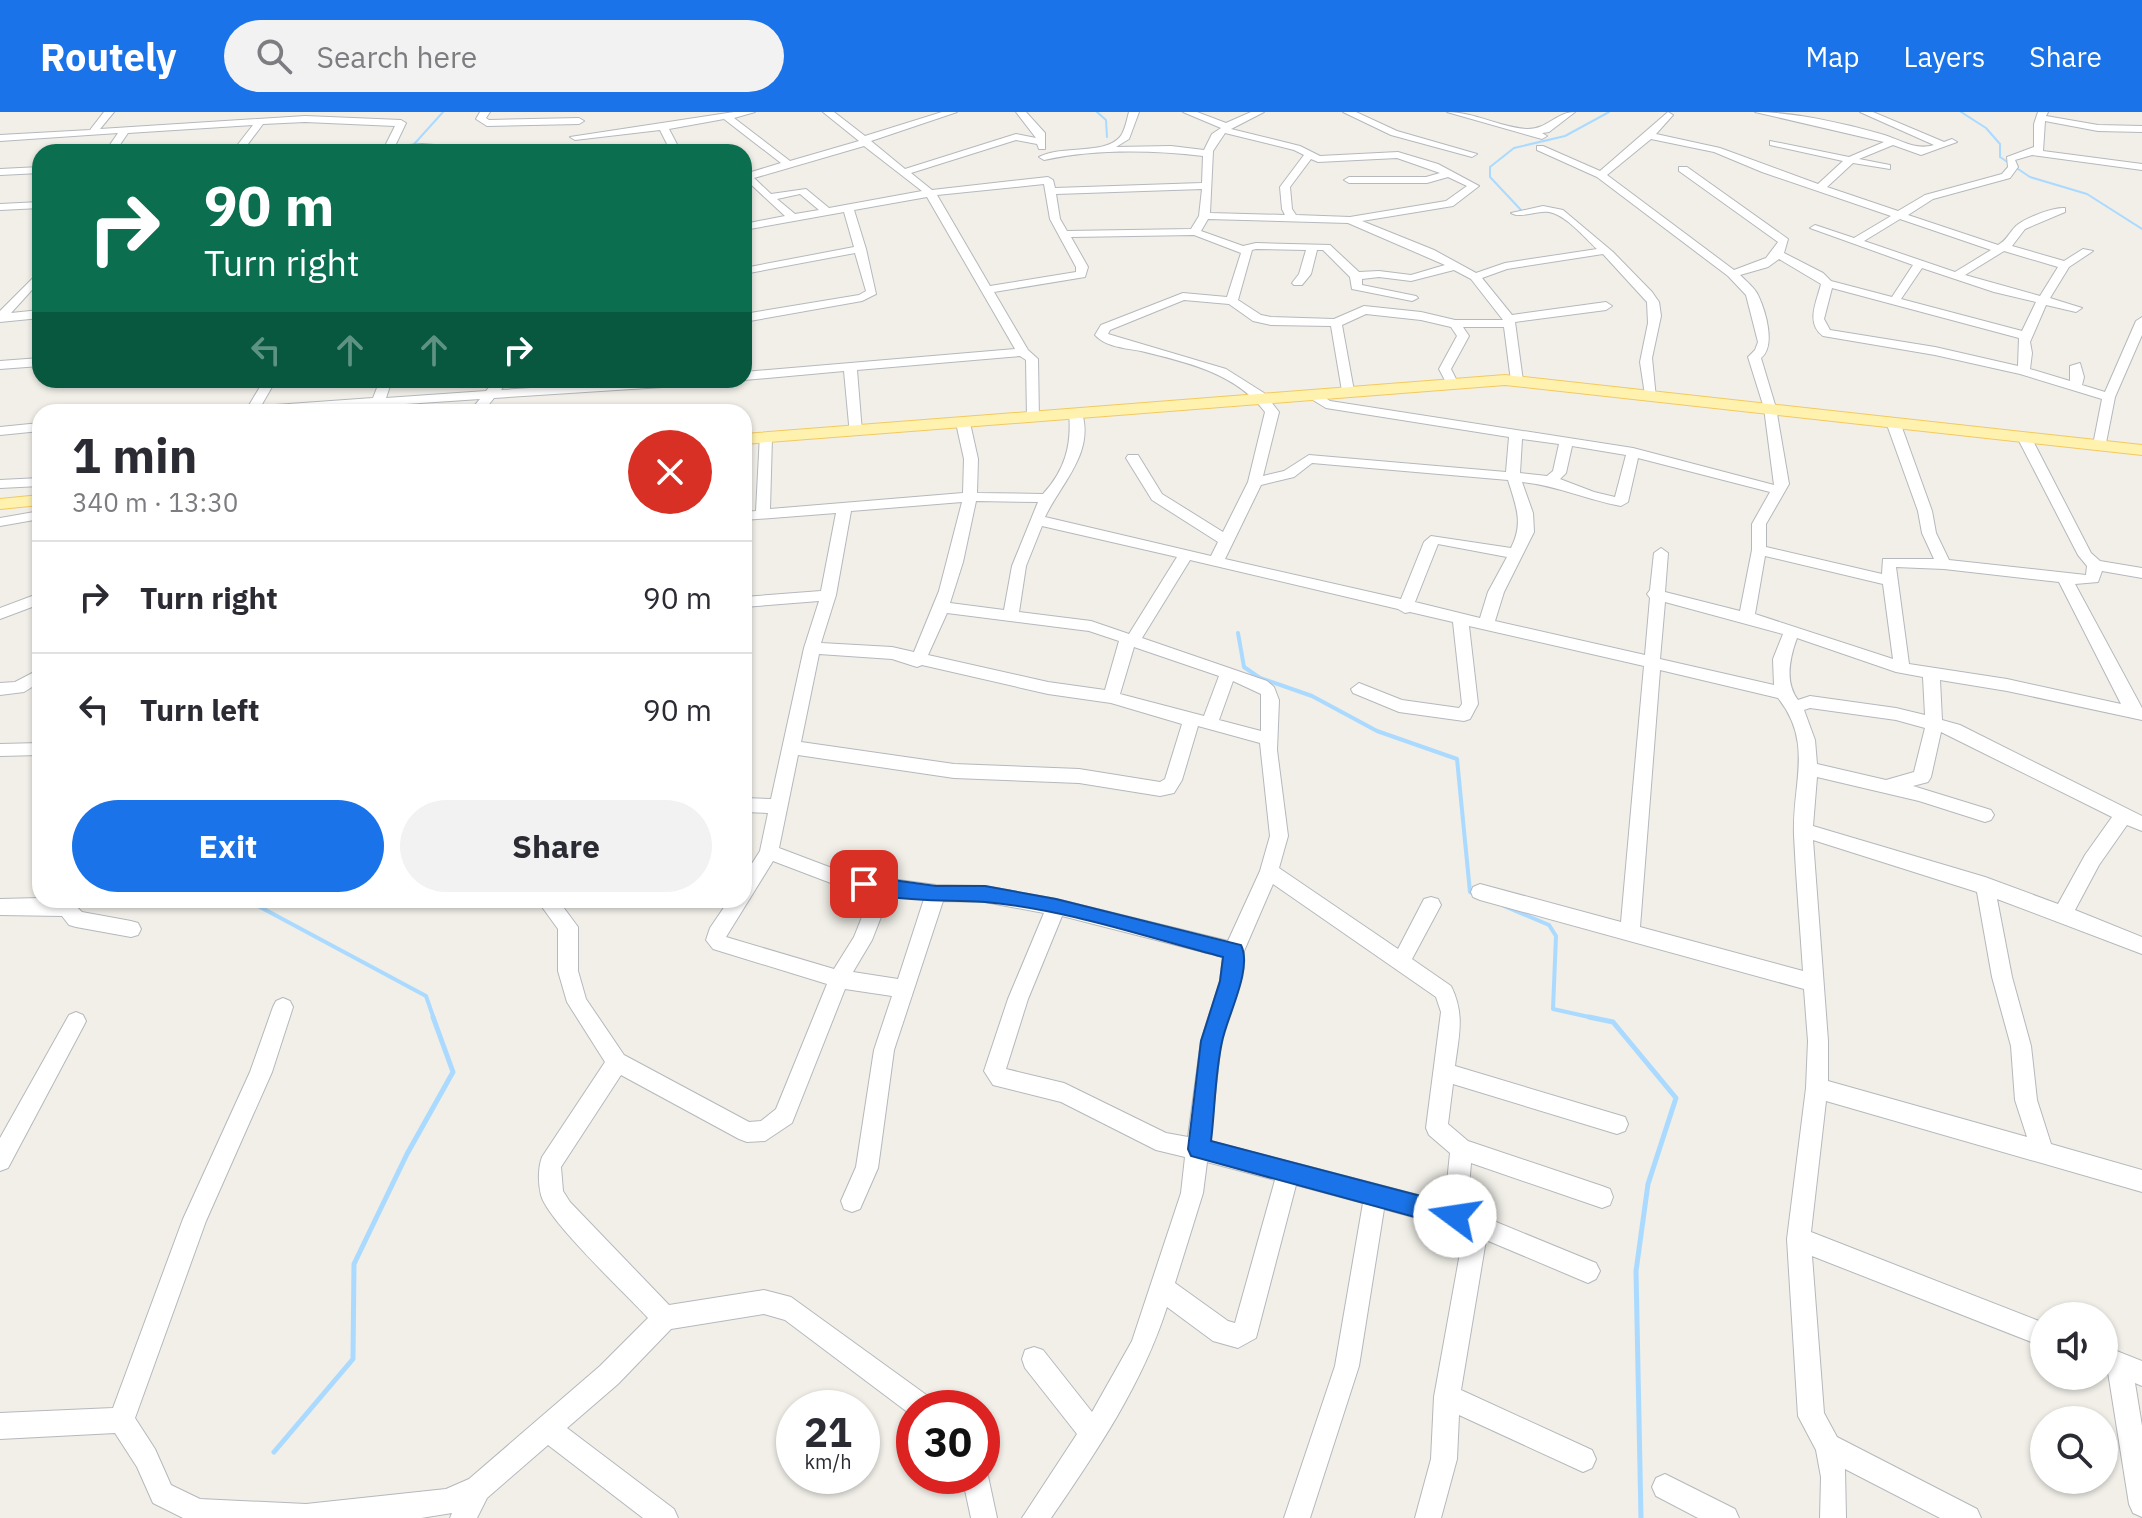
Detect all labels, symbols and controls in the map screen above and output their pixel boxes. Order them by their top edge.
search box [224,20,784,92]
text: Routely [40,32,176,81]
icon: search [252,34,296,78]
text: Search here [316,37,477,76]
text: Map [1805,38,1859,75]
text: Layers [1903,38,1985,75]
text: Share [2029,38,2102,75]
text: 90 m [204,169,334,241]
icon: right [72,176,176,280]
text: Turn right [204,239,360,286]
icon: left [244,328,288,372]
icon: ahead [328,328,372,372]
icon: ahead [412,328,456,372]
icon: right [496,328,540,372]
text: 1 min [72,424,197,486]
button: close [628,430,712,514]
text: 340 m · 13:30 [72,485,238,519]
icon: right [72,575,116,619]
text: Turn right [140,578,278,617]
text: 90 m [643,578,712,617]
icon: left [72,687,116,731]
text: Turn left [140,690,259,729]
text: 90 m [643,690,712,729]
button: Exit [72,800,384,892]
button: Share [400,800,712,892]
pin [830,850,898,918]
icon: arrive [842,862,886,906]
position arrow [1413,1174,1497,1258]
map controls [2030,1302,2118,1494]
button: sound [2030,1302,2118,1390]
speed limit sign: 30 [896,1390,1000,1494]
text: 21 [804,1406,852,1458]
button: search [2030,1406,2118,1494]
text: km/h [804,1448,852,1475]

